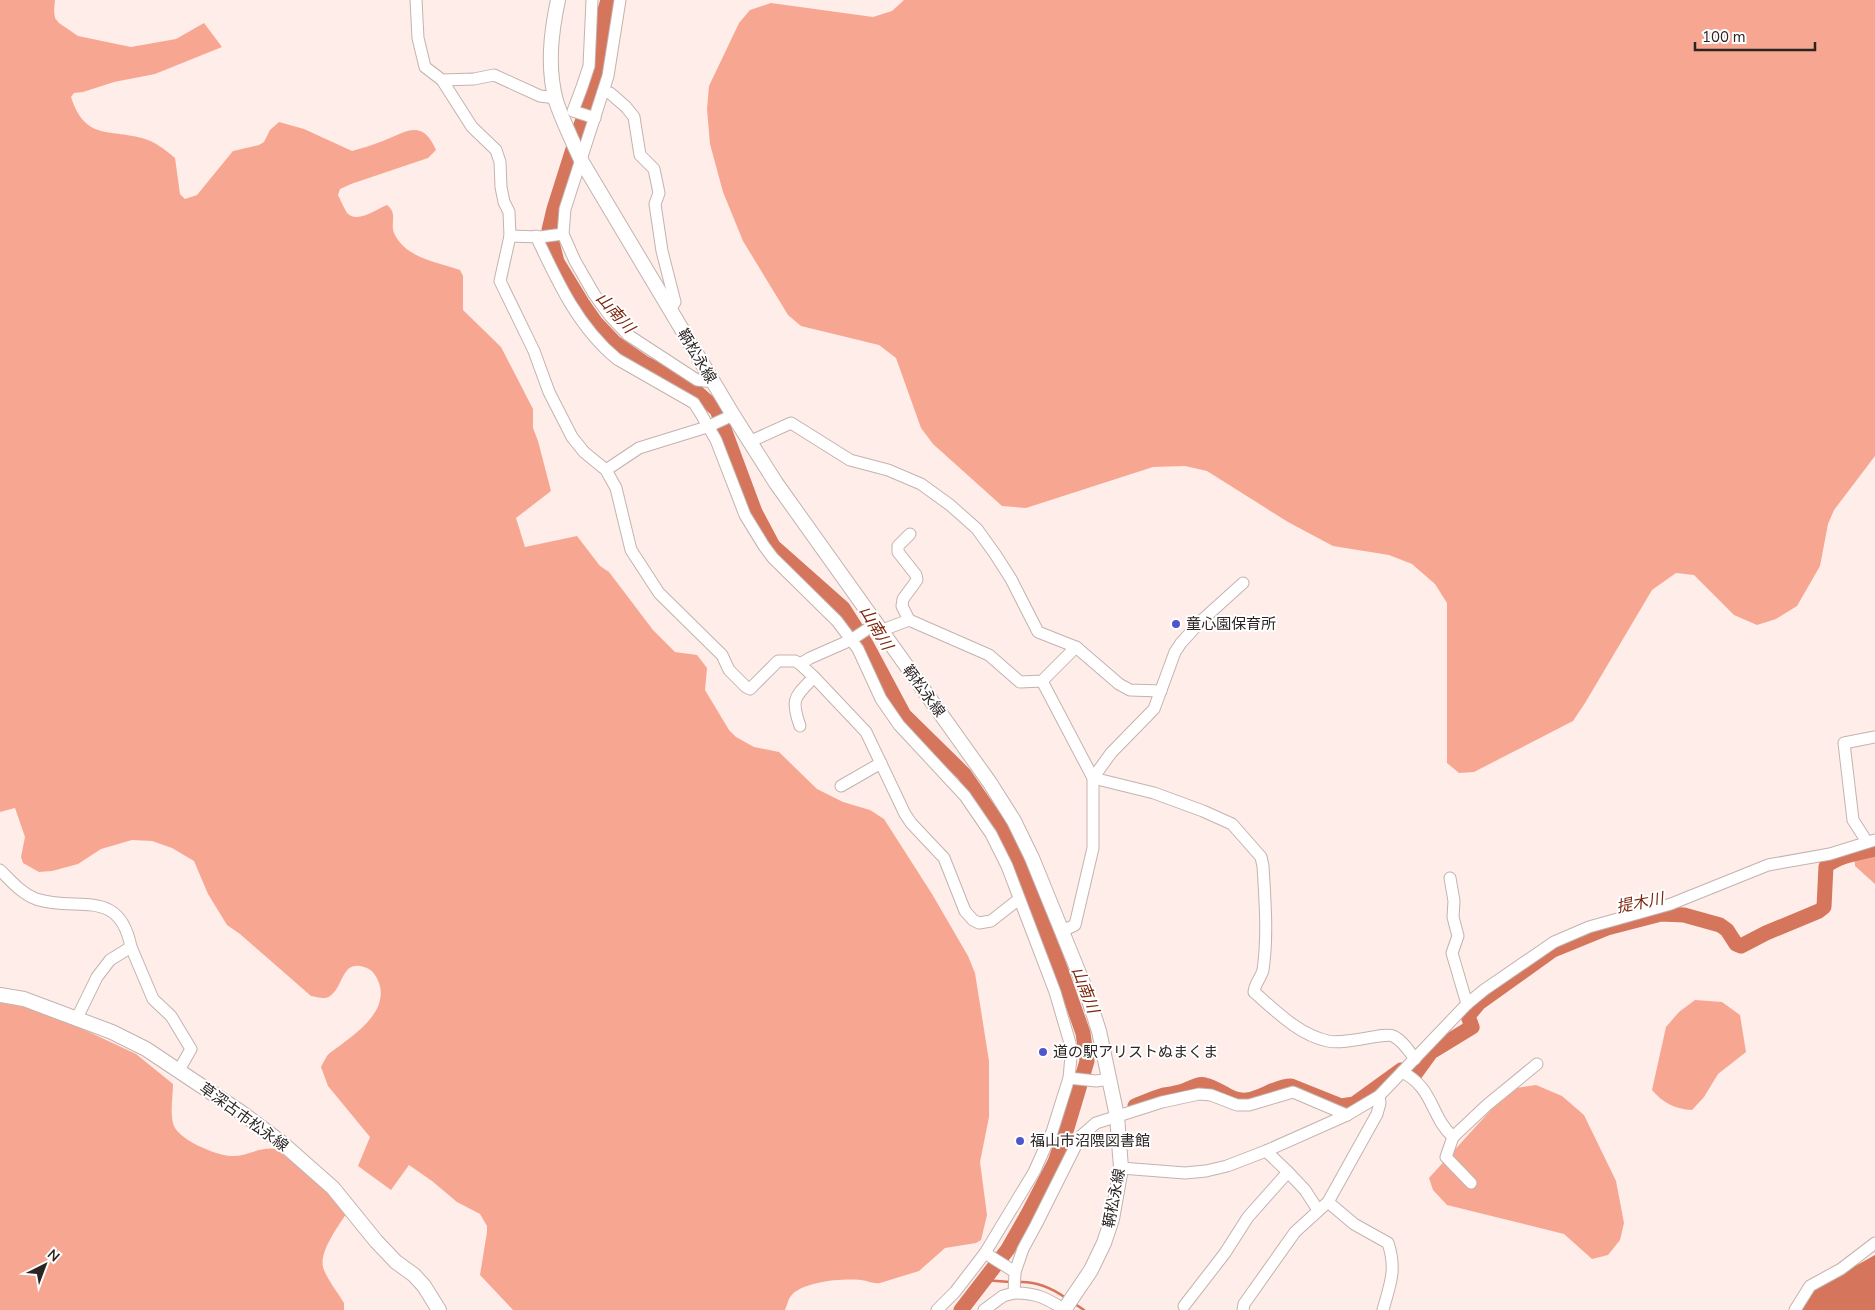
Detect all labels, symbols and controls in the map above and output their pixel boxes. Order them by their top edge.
scale bar [1695,20,1815,52]
text: 100 m [1702,27,1746,47]
water label: 山南川 [591,288,641,340]
street label: 鞆松永線 [673,325,721,387]
water label: 山南川 [854,602,899,656]
place label: 童心園保育所 [1186,614,1276,634]
marker: 童心園保育所 [1170,618,1182,630]
street label: 鞆松永線 [898,661,950,721]
water label: 提木川 [1614,887,1668,918]
water label: 山南川 [1066,964,1105,1018]
place label: 道の駅アリストぬまくま [1053,1042,1218,1062]
marker: 道の駅アリストぬまくま [1037,1046,1049,1058]
street label: 草深古市松永線 [196,1078,292,1156]
place label: 福山市沼隈図書館 [1030,1131,1150,1151]
marker: 福山市沼隈図書館 [1014,1135,1026,1147]
street label: 鞆松永線 [1098,1167,1130,1229]
north arrow [20,1240,70,1290]
text: N [43,1245,64,1266]

